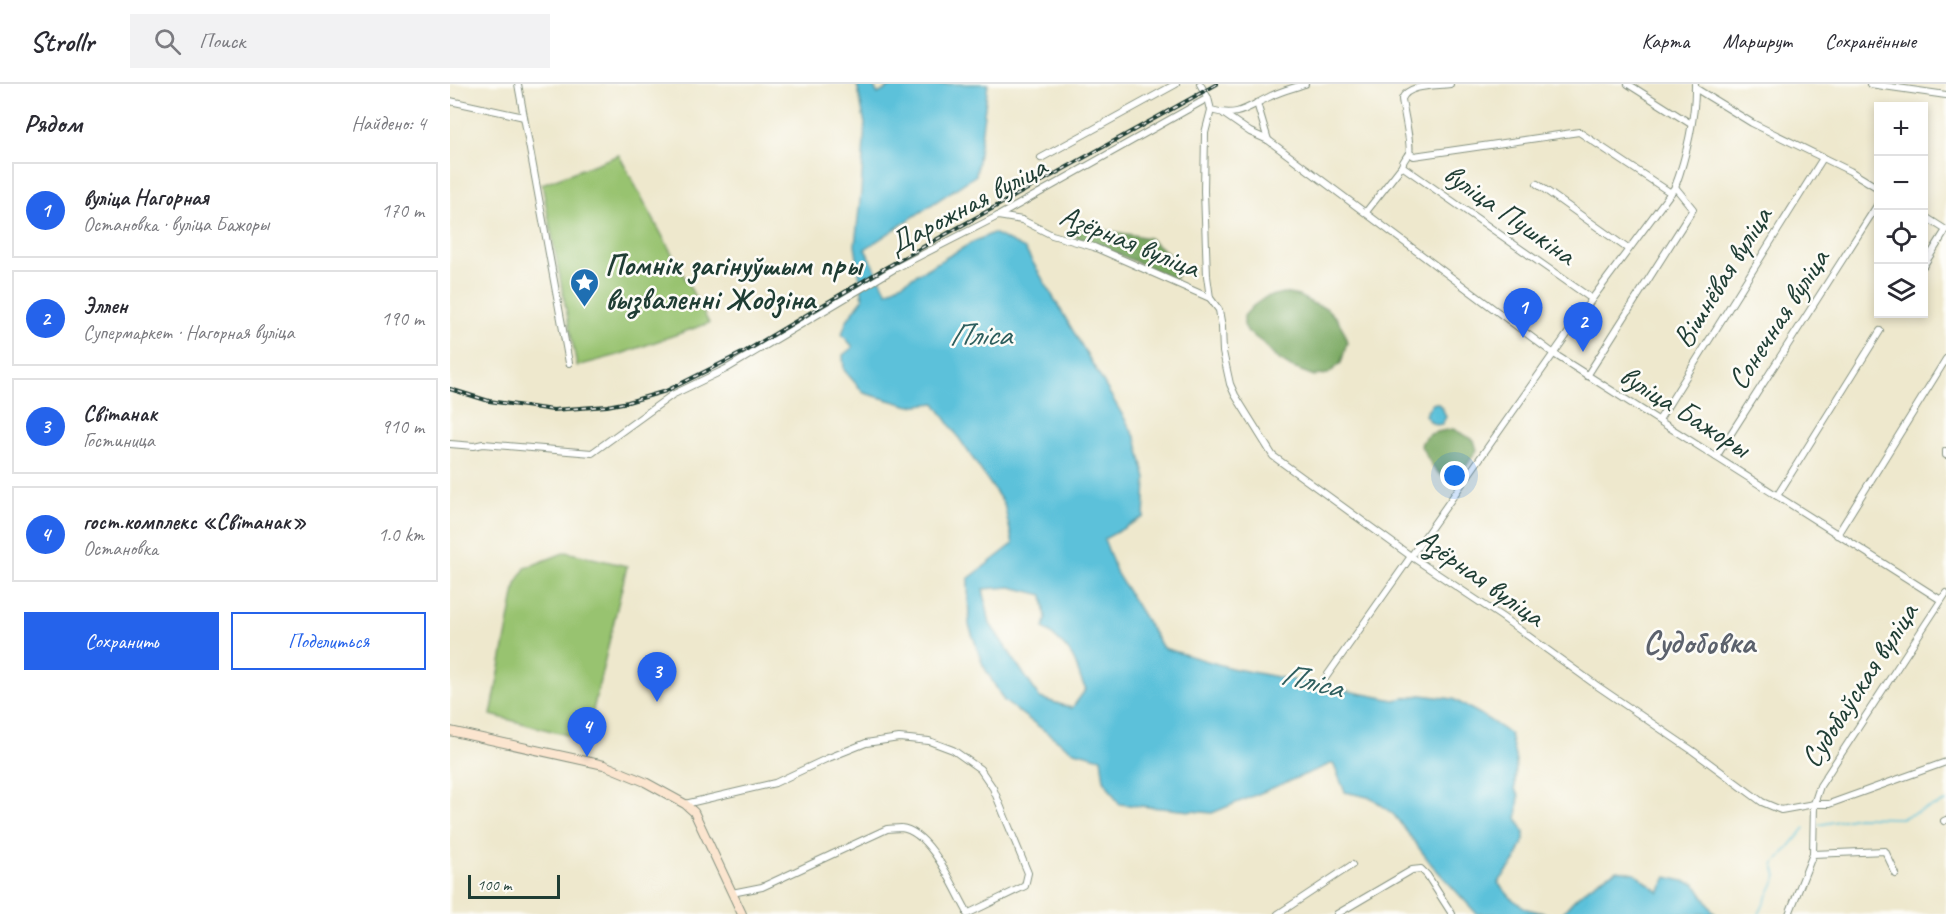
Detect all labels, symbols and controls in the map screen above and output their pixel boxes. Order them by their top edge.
search box [130,14,550,68]
text: Strollr [30,24,94,59]
icon: search [151,25,184,58]
text: Поиск [199,27,245,55]
text: Карта [1641,28,1690,54]
text: Маршрут [1723,28,1792,54]
text: Сохранённые [1825,28,1916,54]
map controls [1874,102,1928,318]
button: + [1874,102,1928,156]
text: Рядом [24,107,82,140]
text: Найдено: 4 [351,111,426,136]
street label: Дарожная вуліца [881,146,1055,263]
street label: вуліца Пушкіна [1437,155,1585,274]
button: − [1874,156,1928,210]
text: вуліца Нагорная [83,184,208,212]
street label: Азёрная вуліца [1055,196,1207,287]
text: 1 [41,198,50,223]
text: 170 m [381,198,424,223]
street label: Вішнёвая вуліца [1664,198,1781,355]
button: locate [1874,210,1928,264]
text: Остановка · вуліца Бажоры [83,212,269,237]
street label: Сонечная вуліца [1719,240,1838,396]
place label: Помнік загінуўшым пры вызваленні Жодзіна [605,246,864,319]
button: layers [1874,264,1928,318]
place icon: Помнік загінуўшым пры вызваленні Жодзіна [568,266,600,308]
pin: 1 [1504,288,1542,338]
text: Эллен [83,292,128,320]
pin: 2 [1564,302,1602,352]
text: 2 [41,306,50,331]
text: 190 m [381,306,424,331]
water label: Пліса [949,314,1014,355]
text: Супермаркет · Нагорная вуліца [83,320,294,345]
street label: вуліца Бажоры [1613,356,1759,467]
text: Світанак [83,400,157,428]
text: 3 [41,414,50,439]
text: 910 m [381,414,424,439]
text: Гостиница [83,428,154,453]
your location [1440,461,1469,490]
text: гост.комплекс «Світанак» [83,508,306,536]
street label: Азёрная вуліца [1410,519,1554,636]
text: 4 [41,522,50,547]
text: 1.0 km [378,522,424,547]
text: Остановка [83,536,158,561]
street label: Судобаўская вуліца [1792,594,1927,774]
button: Сохранить [24,612,219,670]
button: Поделиться [231,612,426,670]
district label: Судобовка [1643,622,1758,663]
pin: 3 [638,652,676,702]
water label: Пліса [1277,653,1350,709]
pin: 4 [568,708,606,757]
scale bar [468,872,560,900]
text: 100 m [477,875,511,895]

